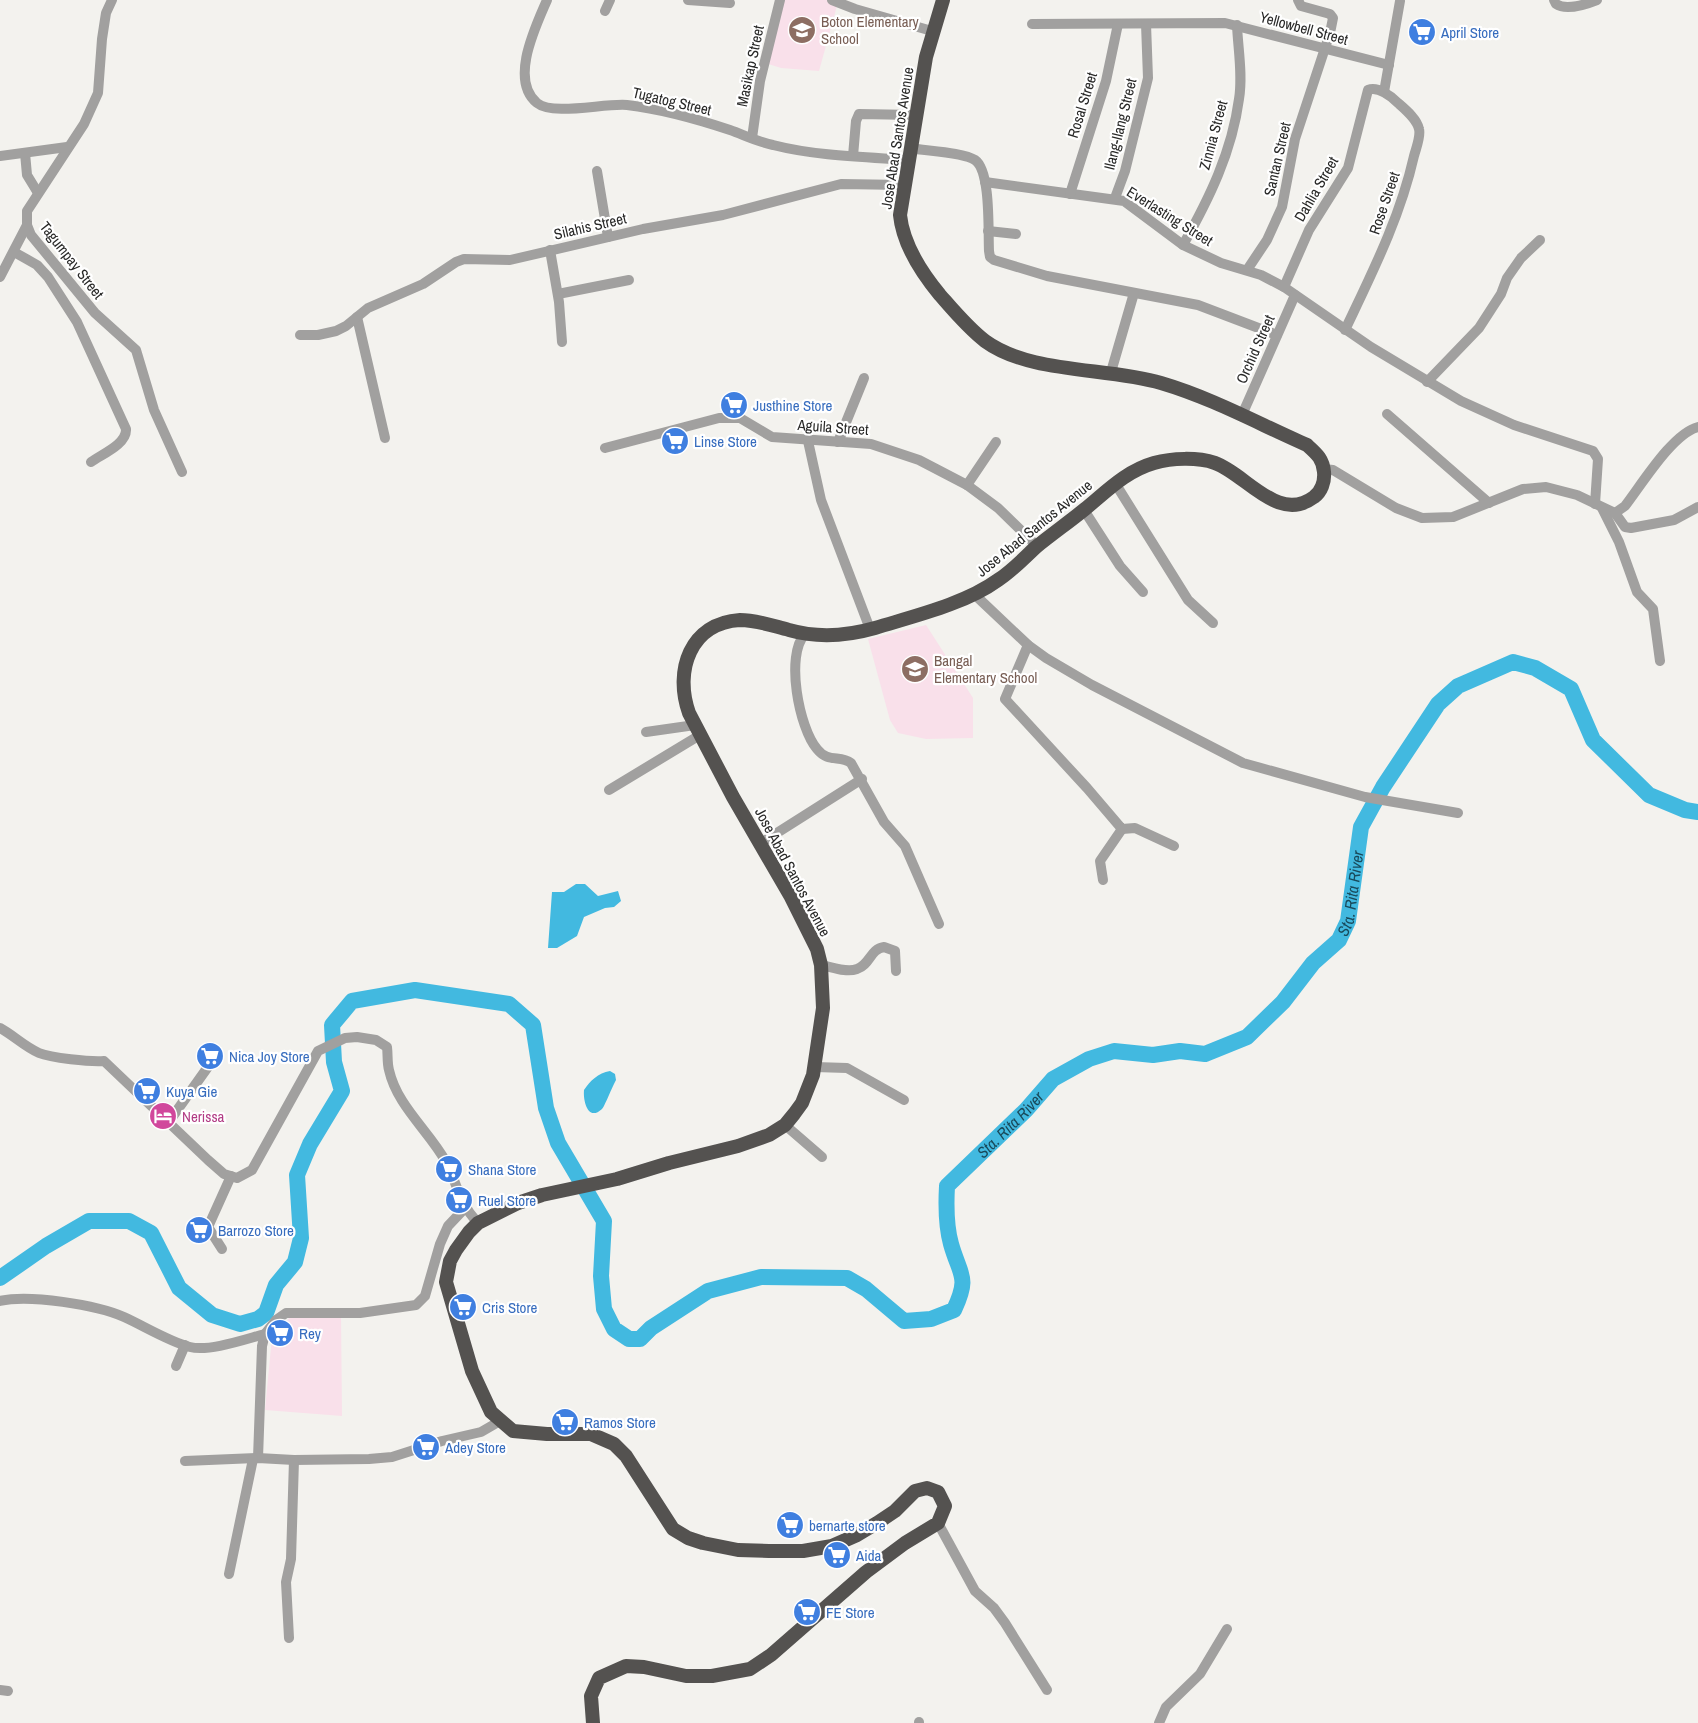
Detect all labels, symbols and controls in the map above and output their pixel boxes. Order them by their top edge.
street label: Yellowbell Street [1258,6,1351,50]
place label: Boton Elementary School [821,11,920,49]
school or university icon: Boton Elementary School [787,15,817,45]
supermarket icon: April Store [1407,17,1437,47]
place label: April Store [1440,22,1499,43]
street label: Masikap Street [731,23,769,109]
street label: Jose Abad Santos Avenue [875,65,919,210]
street label: Rosal Street [1062,69,1102,140]
street label: Ilang-Ilang Street [1098,75,1142,172]
street label: Tugatog Street [631,82,714,120]
street label: Zinnia Street [1194,97,1232,172]
street label: Santan Street [1258,119,1296,198]
street label: Dahlia Street [1289,152,1343,225]
street label: Rose Street [1363,168,1405,237]
street label: Everlasting Street [1123,181,1218,251]
street label: Silahis Street [552,207,629,245]
street label: Tagumpay Street [35,217,109,304]
street label: Orchid Street [1231,311,1280,387]
supermarket icon: Justhine Store [719,390,749,420]
place label: Justhine Store [753,395,832,416]
street label: Aguila Street [796,414,870,440]
supermarket icon: Linse Store [660,426,690,456]
place label: Linse Store [694,431,757,452]
street label: Jose Abad Santos Avenue [972,475,1096,581]
place label: Bangal Elementary School [934,650,1037,688]
school or university icon: Bangal Elementary School [900,654,930,684]
street label: Jose Abad Santos Avenue [750,804,836,940]
water label: Sta. Rita River [1331,849,1369,940]
supermarket icon: Nica Joy Store [195,1041,225,1071]
place label: Nica Joy Store [229,1046,310,1067]
supermarket icon: Kuya Gie [132,1076,162,1106]
place label: Kuya Gie [166,1081,217,1102]
water label: Sta. Rita River [972,1086,1049,1163]
hotel icon: Nerissa [148,1101,178,1131]
place label: Nerissa [182,1106,225,1127]
supermarket icon: Shana Store [434,1154,464,1184]
place label: Shana Store [468,1159,537,1180]
supermarket icon: Ruel Store [444,1185,474,1215]
place label: Ruel Store [478,1190,536,1211]
supermarket icon: Barrozo Store [184,1215,214,1245]
place label: Barrozo Store [218,1220,294,1241]
supermarket icon: Cris Store [448,1292,478,1322]
place label: Cris Store [482,1297,538,1318]
supermarket icon: Rey [265,1318,295,1348]
place label: Rey [299,1323,322,1344]
supermarket icon: Ramos Store [550,1407,580,1437]
place label: Ramos Store [584,1412,656,1433]
supermarket icon: Adey Store [411,1432,441,1462]
place label: Adey Store [444,1437,506,1458]
supermarket icon: bernarte store [775,1510,805,1540]
place label: bernarte store [809,1515,886,1536]
supermarket icon: Aida [822,1540,852,1570]
place label: Aida [855,1545,881,1566]
supermarket icon: FE Store [792,1597,822,1627]
place label: FE Store [826,1602,875,1623]

